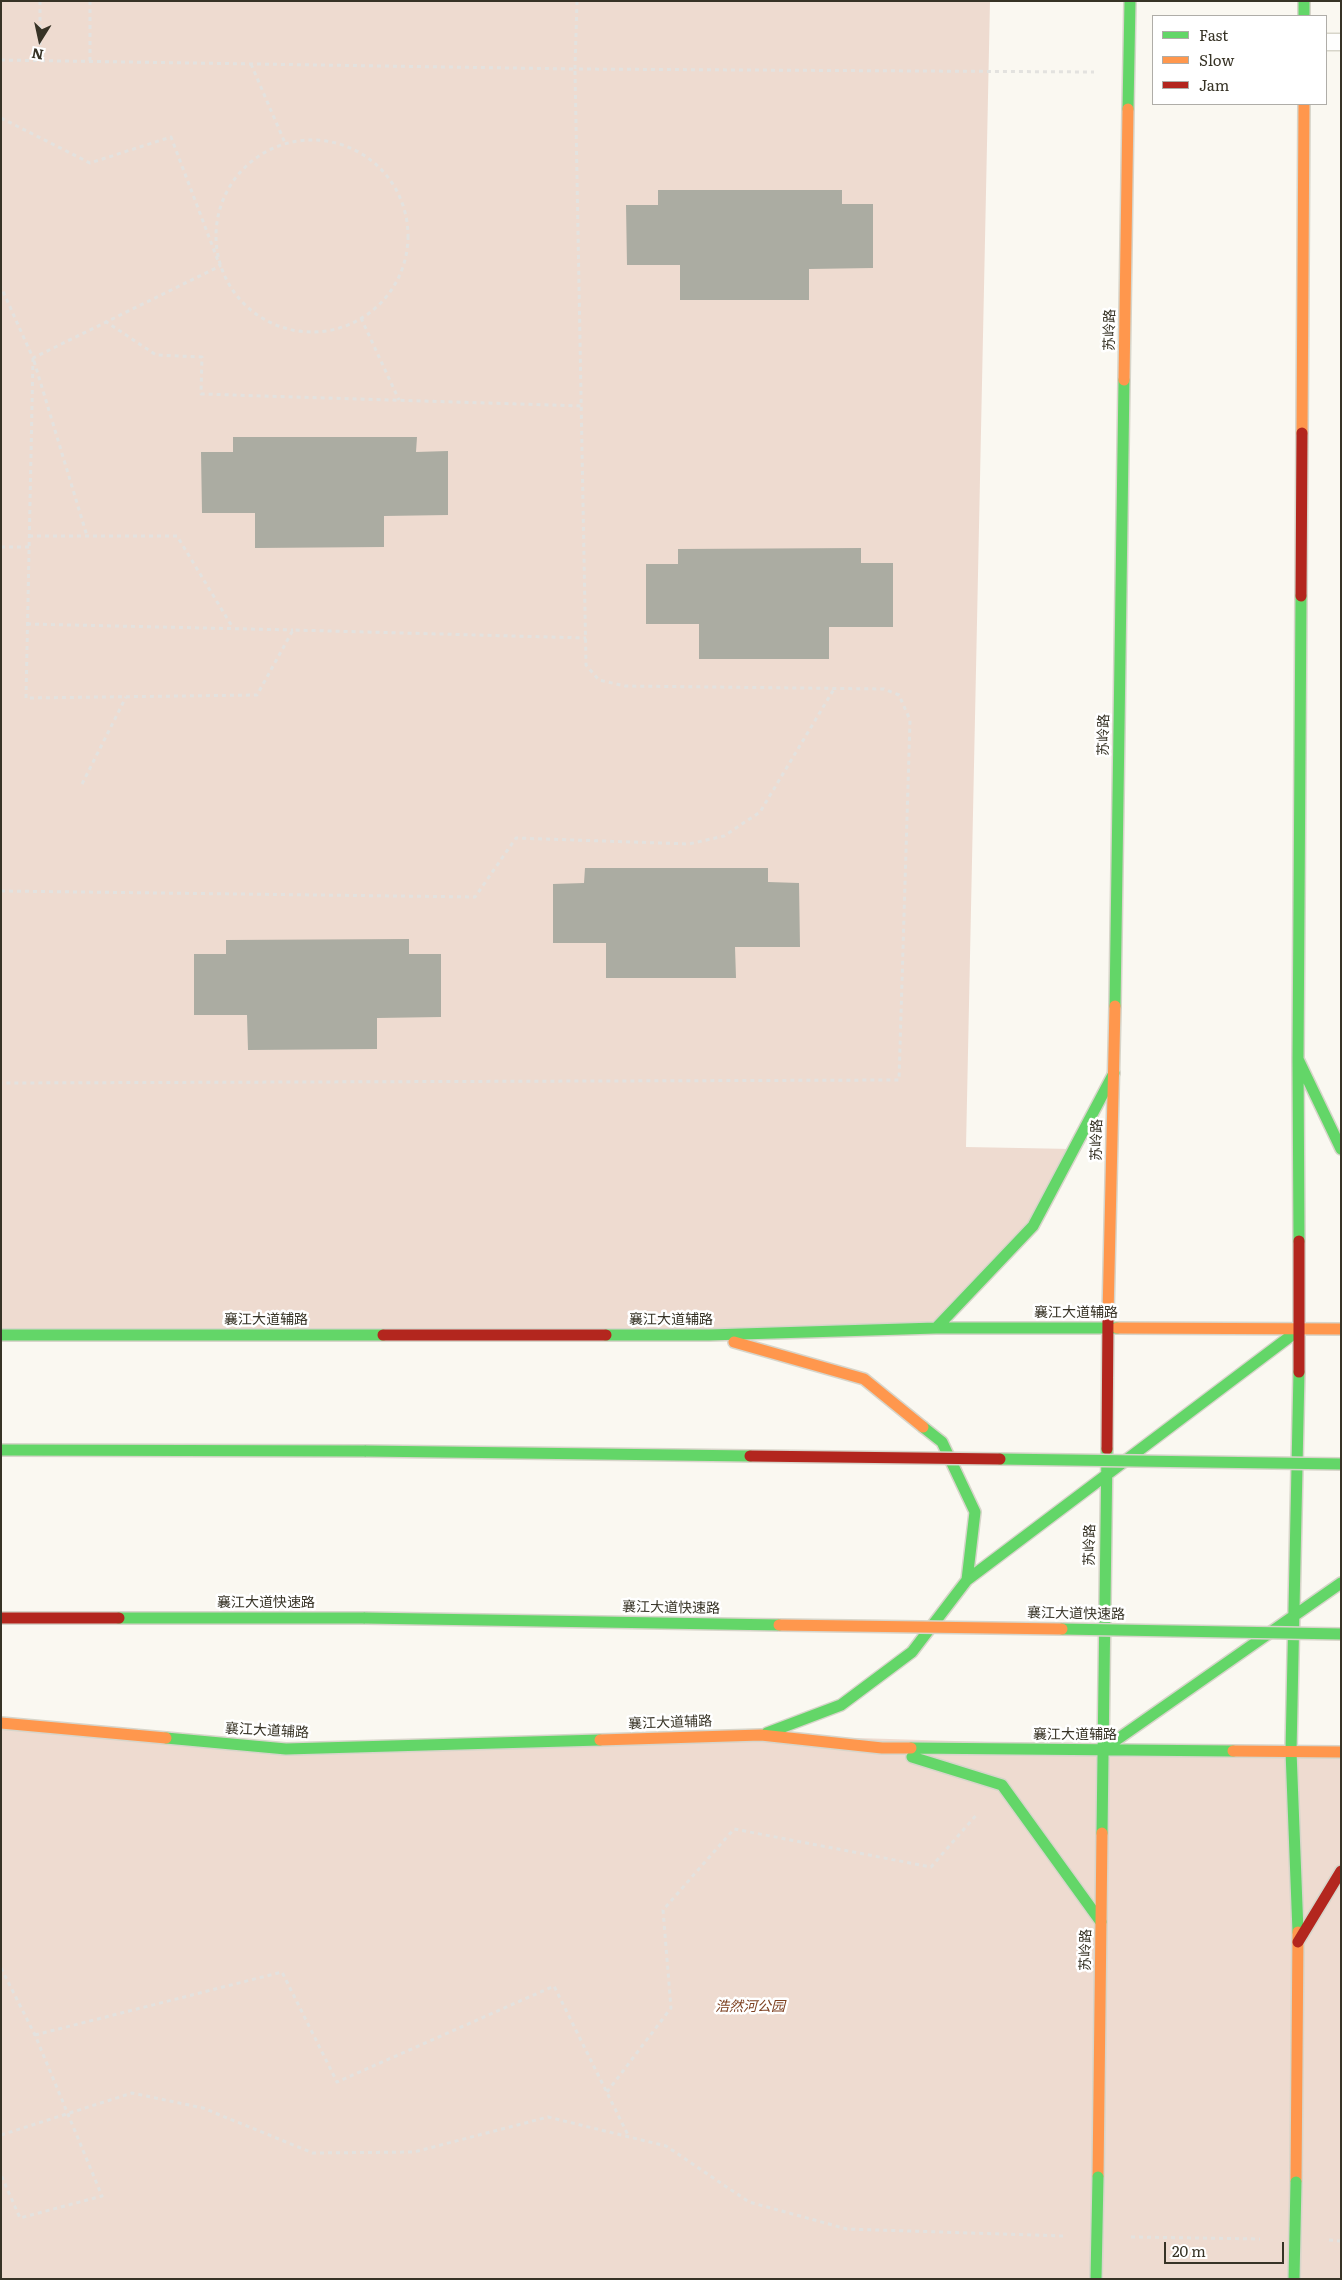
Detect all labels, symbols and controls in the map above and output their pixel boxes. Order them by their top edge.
north arrow [15,15,65,65]
legend [1152,15,1327,105]
text: Fast [1199,23,1228,46]
text: N [30,44,45,66]
text: Slow [1199,48,1234,71]
text: Jam [1199,73,1229,96]
street label: 苏岭路 [1101,309,1119,351]
street label: 苏岭路 [1095,714,1113,756]
street label: 苏岭路 [1088,1119,1106,1161]
street label: 襄江大道辅路 [1034,1305,1118,1321]
street label: 襄江大道辅路 [224,1312,308,1328]
street label: 襄江大道辅路 [629,1312,713,1328]
street label: 苏岭路 [1081,1524,1099,1566]
street label: 襄江大道快速路 [217,1595,315,1611]
street label: 襄江大道快速路 [622,1599,720,1617]
street label: 襄江大道快速路 [1027,1605,1125,1623]
street label: 襄江大道辅路 [628,1713,712,1733]
street label: 襄江大道辅路 [225,1720,309,1742]
street label: 襄江大道辅路 [1033,1727,1117,1743]
street label: 苏岭路 [1077,1929,1095,1971]
park label: 浩然河公园 [715,1999,785,2015]
scale bar [1167,2232,1287,2264]
text: 20 m [1172,2239,1206,2262]

